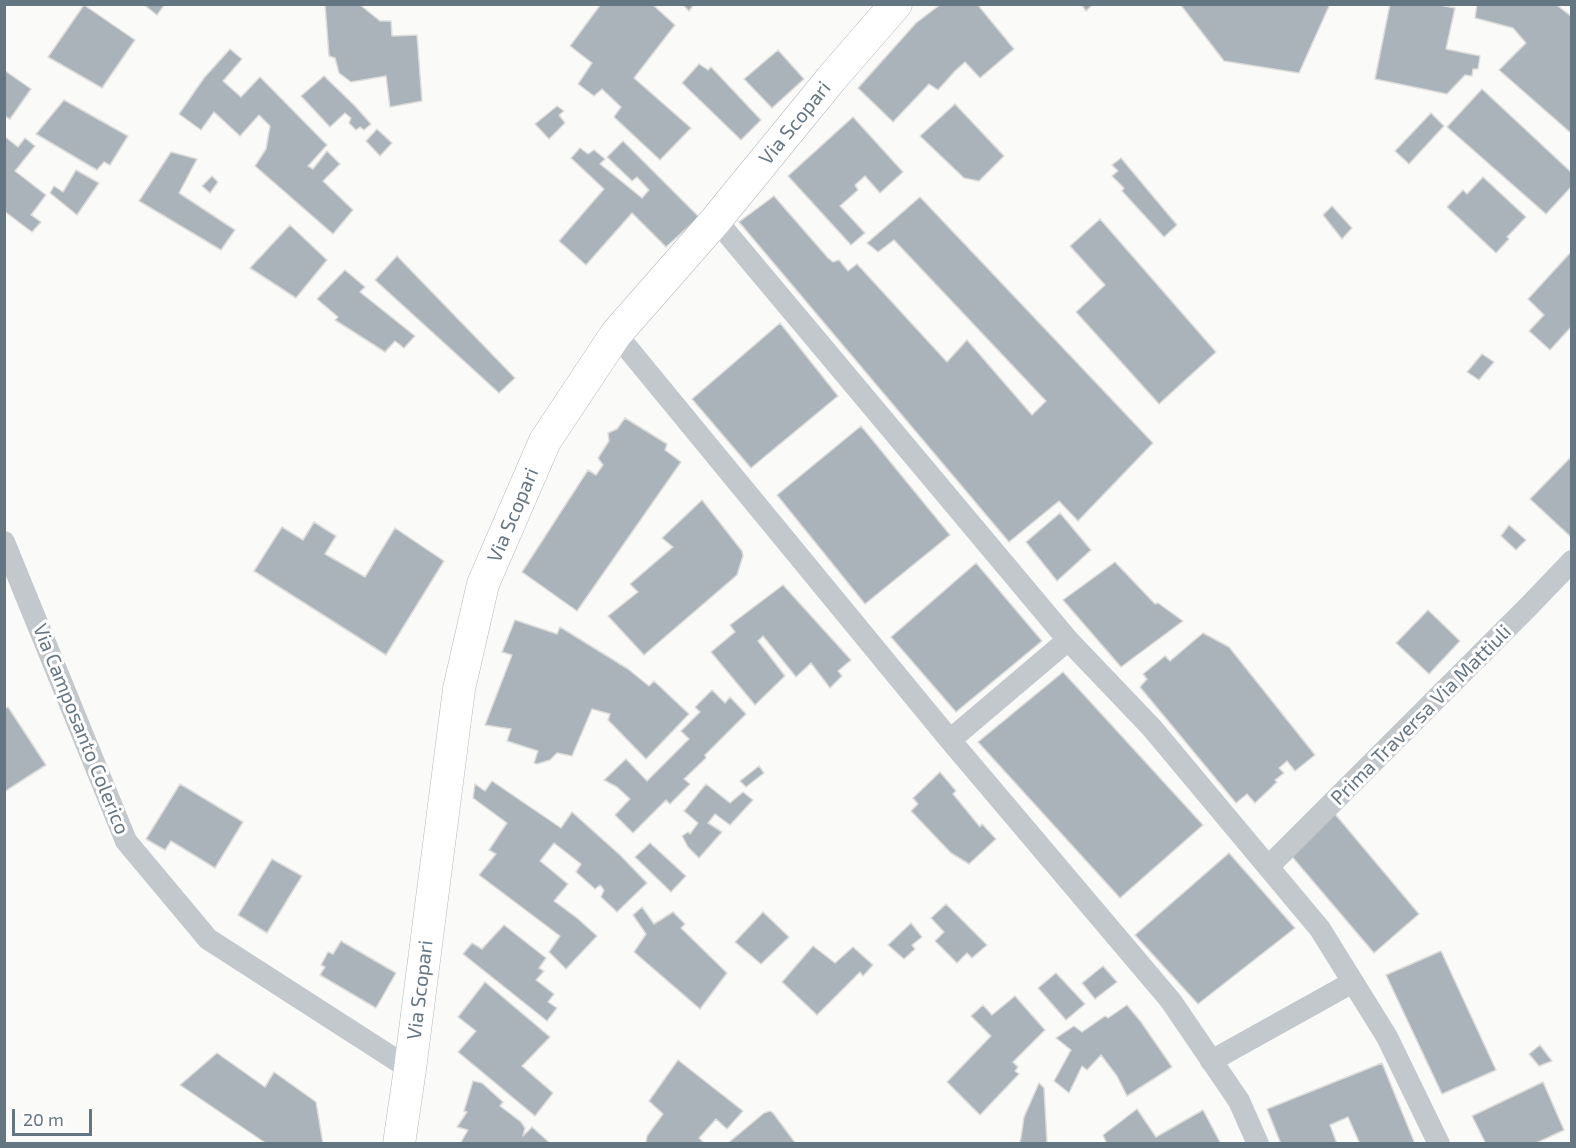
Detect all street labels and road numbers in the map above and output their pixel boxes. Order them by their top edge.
street label: Via Scopari [754,76,836,170]
street label: Via Scopari [482,464,544,566]
street label: Via Camposanto Colerico [28,620,134,838]
street label: Prima Traversa Via Mattiuli [1326,620,1516,810]
street label: Via Scopari [402,939,438,1041]

